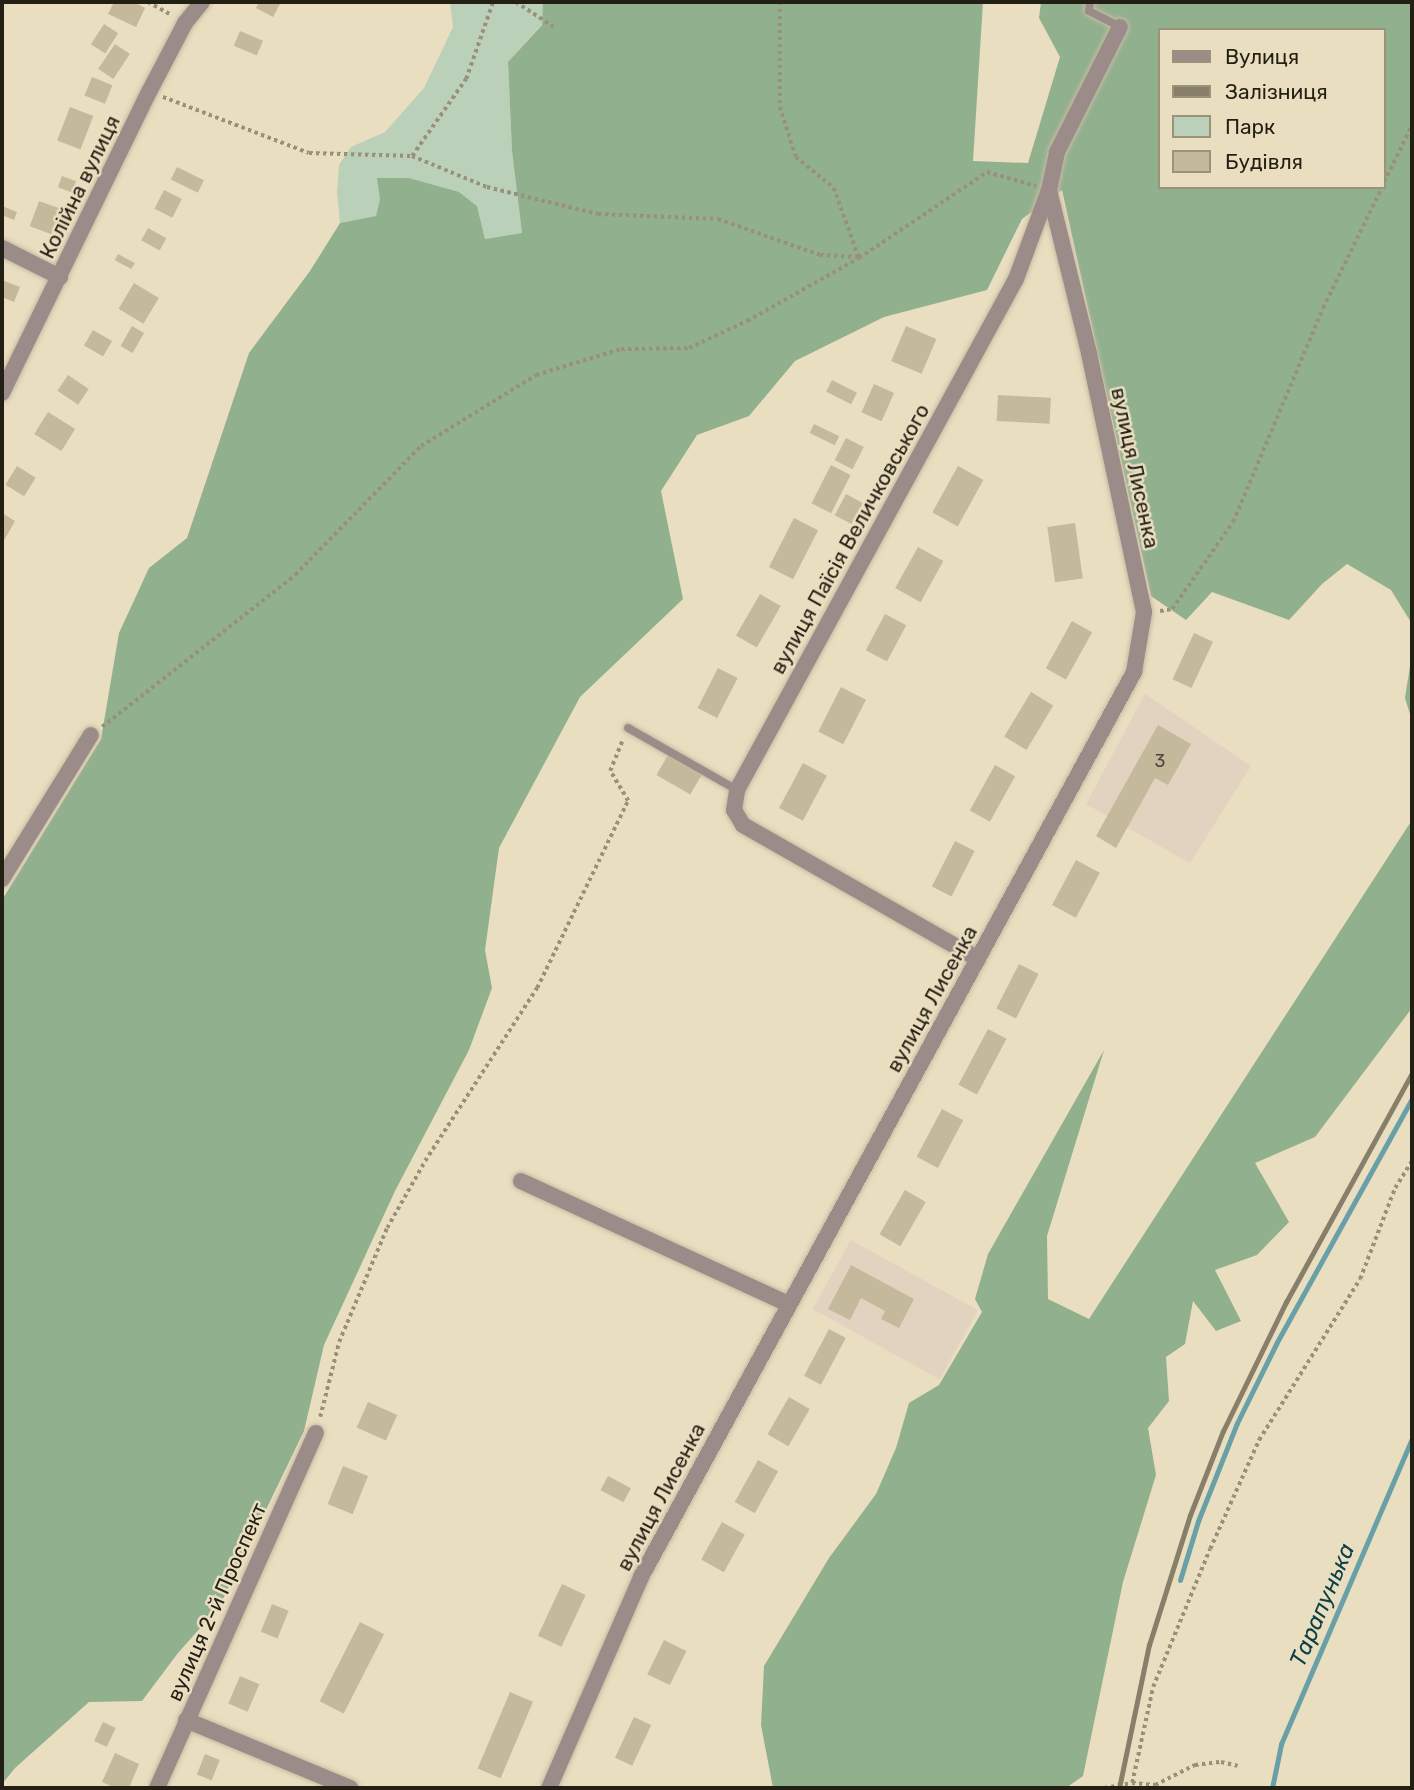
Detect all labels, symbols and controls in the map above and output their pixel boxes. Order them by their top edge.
legend [1158,28,1386,189]
text: Вулиця [1225,44,1299,69]
text: Залізниця [1225,79,1328,104]
street label: Колійна вулиця [34,111,126,263]
text: Парк [1225,114,1275,139]
text: Будівля [1225,149,1303,174]
street label: вулиця Лисенка [1106,385,1164,551]
street label: вулиця Паїсія Величковського [765,400,935,678]
house number: 3 [1155,750,1165,772]
street label: вулиця Лисенка [881,921,983,1077]
street label: вулиця Лисенка [611,1419,711,1575]
street label: вулиця 2-й Проспект [162,1499,272,1705]
water label: Тарапунька [1284,1539,1360,1671]

